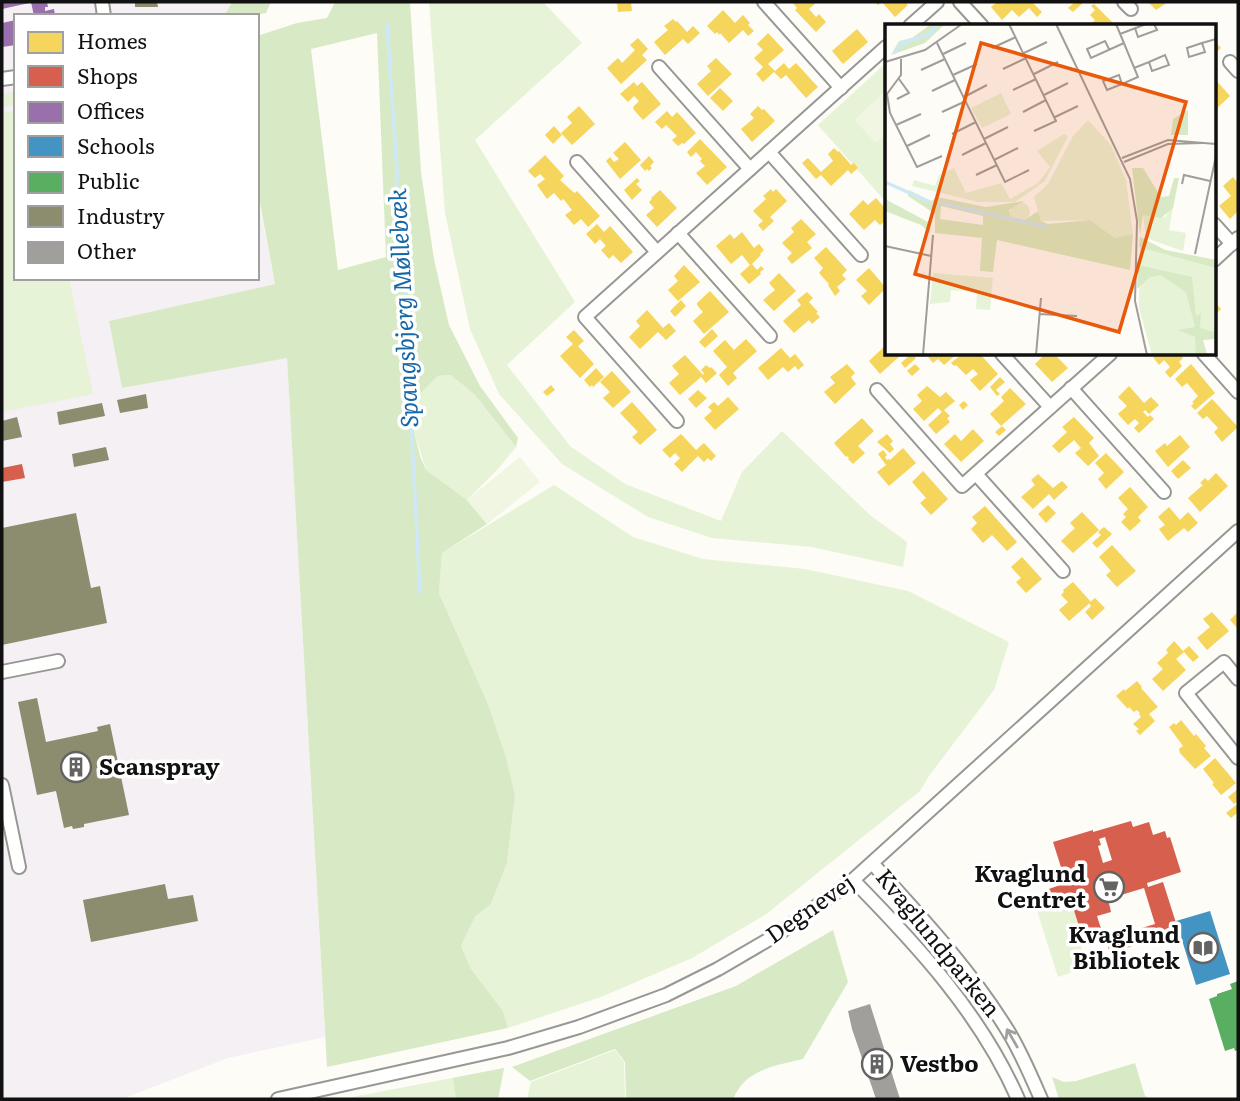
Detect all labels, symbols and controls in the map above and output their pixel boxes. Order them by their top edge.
legend [14,14,259,280]
text: Homes [77,24,147,55]
inset map [885,24,1216,355]
text: Shops [77,59,138,90]
text: Offices [77,94,144,125]
text: Schools [77,129,155,160]
text: Public [77,164,139,195]
water label: Spangsbjerg Møllebæk [378,187,425,429]
text: Industry [77,199,165,230]
text: Other [77,234,136,265]
place label: Scanspray [99,748,219,782]
building icon: Scanspray [59,750,93,784]
place label: Kvaglund Centret [974,855,1086,915]
street label: Kvaglundparken [869,860,1010,1023]
street label: Degnevej [758,864,860,950]
supermarket icon: Kvaglund Centret [1092,870,1126,904]
place label: Kvaglund Bibliotek [1068,916,1181,976]
library icon: Kvaglund Bibliotek [1186,931,1220,965]
one-way arrow [1004,1028,1018,1048]
place label: Vestbo [900,1045,979,1079]
building icon: Vestbo [860,1047,894,1081]

